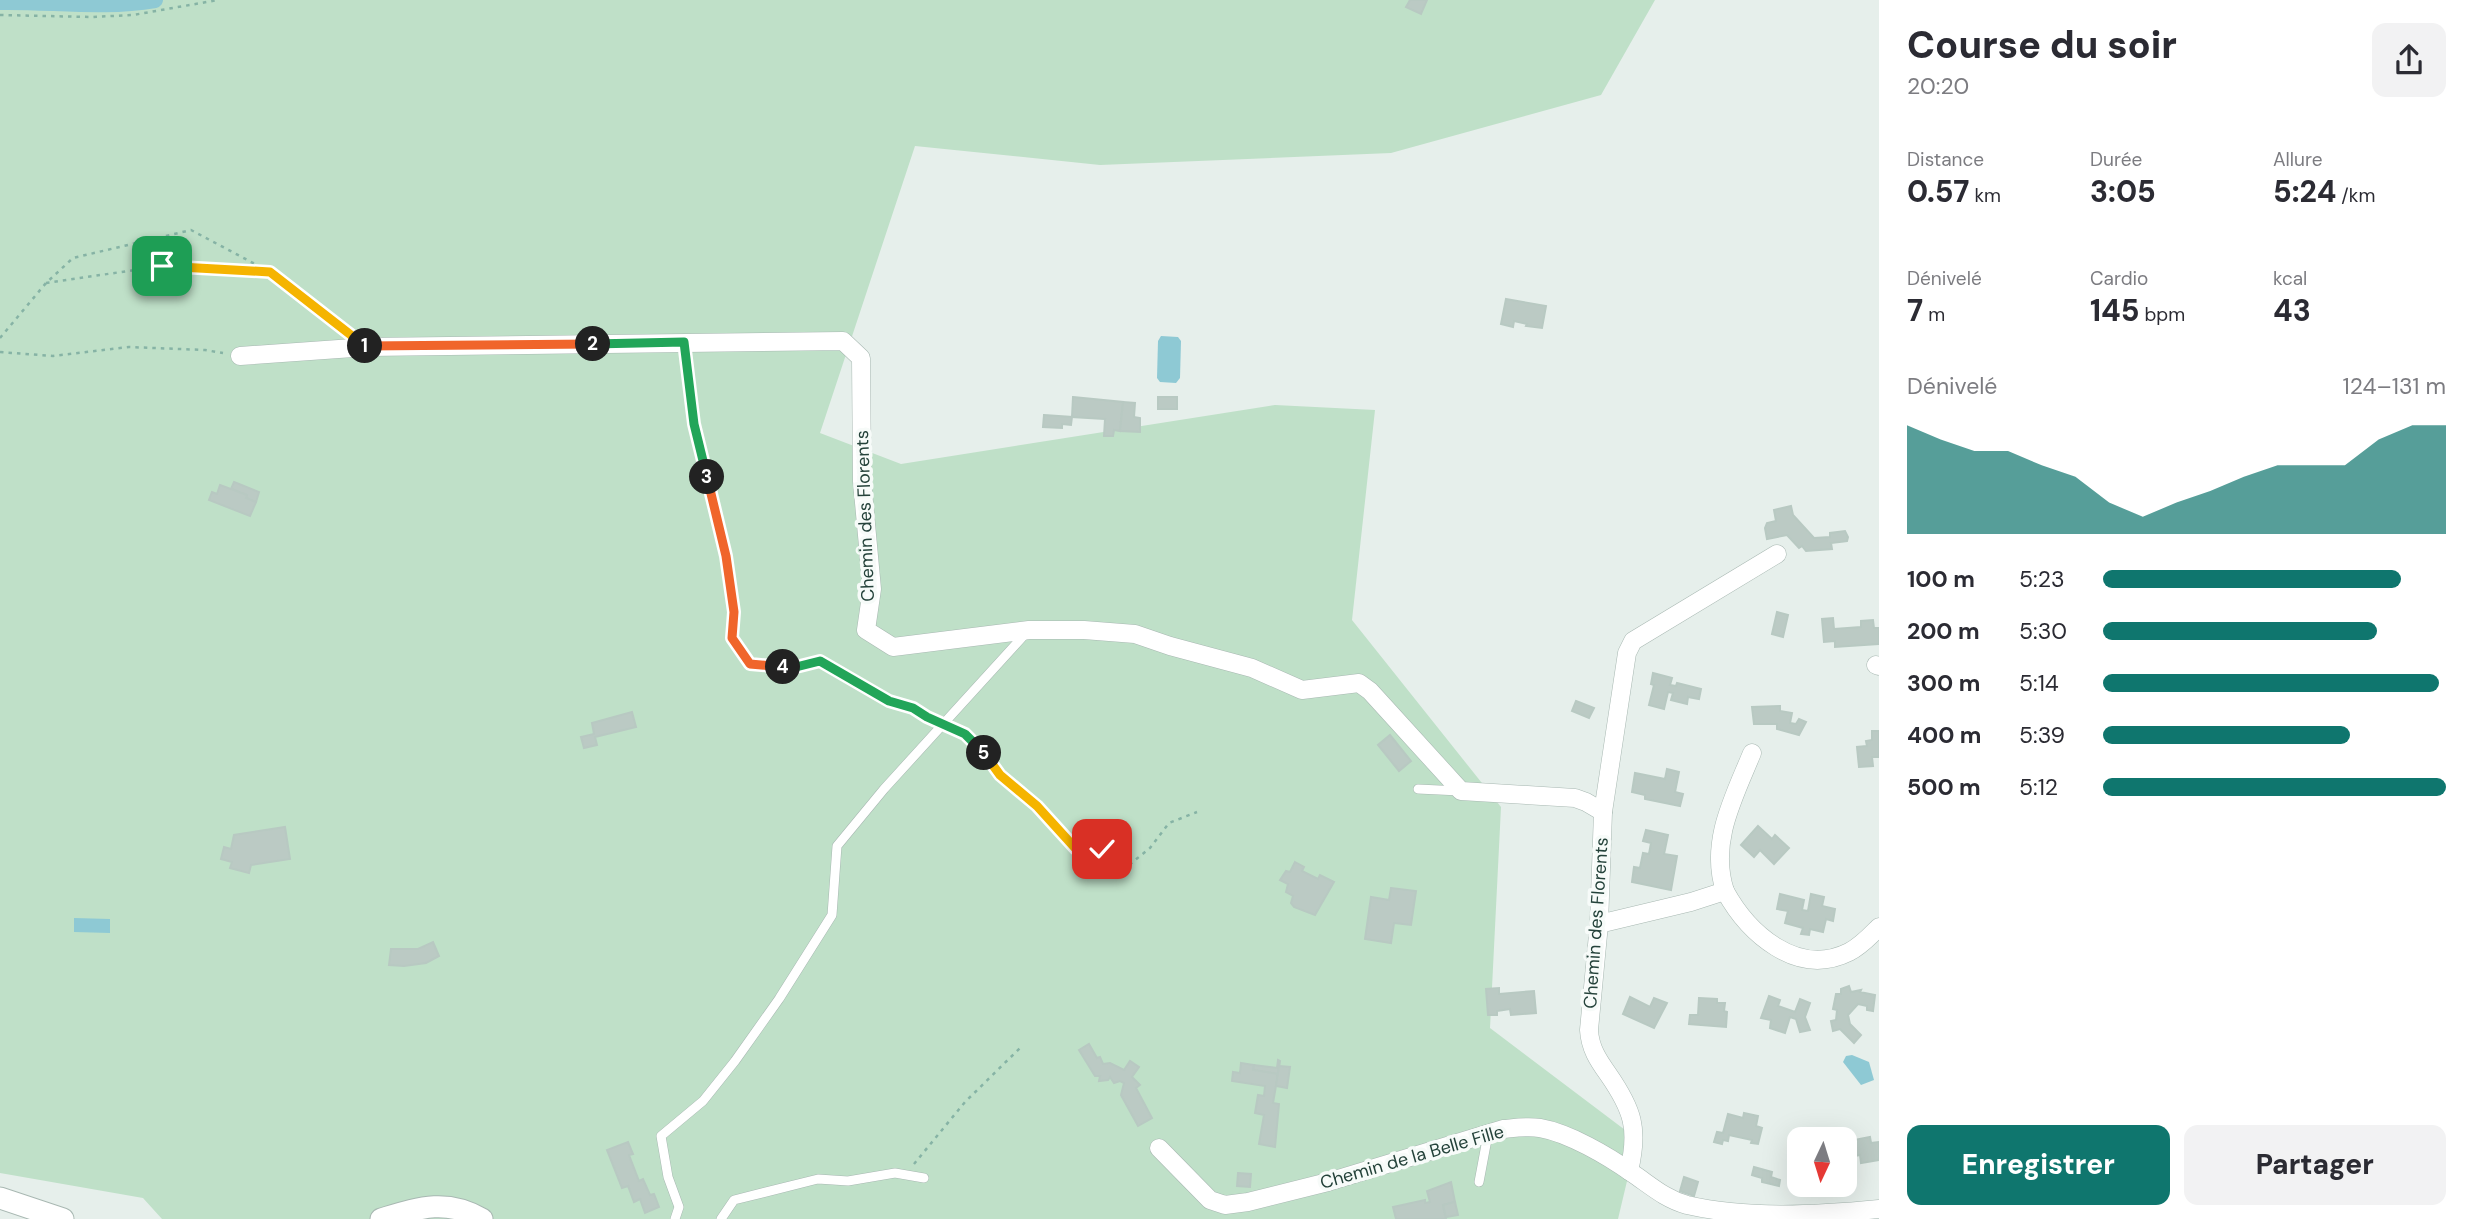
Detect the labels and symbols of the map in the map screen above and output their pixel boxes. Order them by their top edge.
pin [132,236,192,296]
pin: 2 [576,326,610,362]
pin: 1 [348,328,382,364]
street label: Chemin des Florents [850,430,880,602]
pin: 3 [690,460,724,494]
pin: 4 [766,650,800,684]
pin: 5 [967,736,1002,770]
pin [1072,819,1132,879]
street label: Chemin des Florents [1578,837,1614,1009]
street label: Chemin de la Belle Fille [1317,1119,1507,1195]
north arrow [1787,1127,1857,1197]

